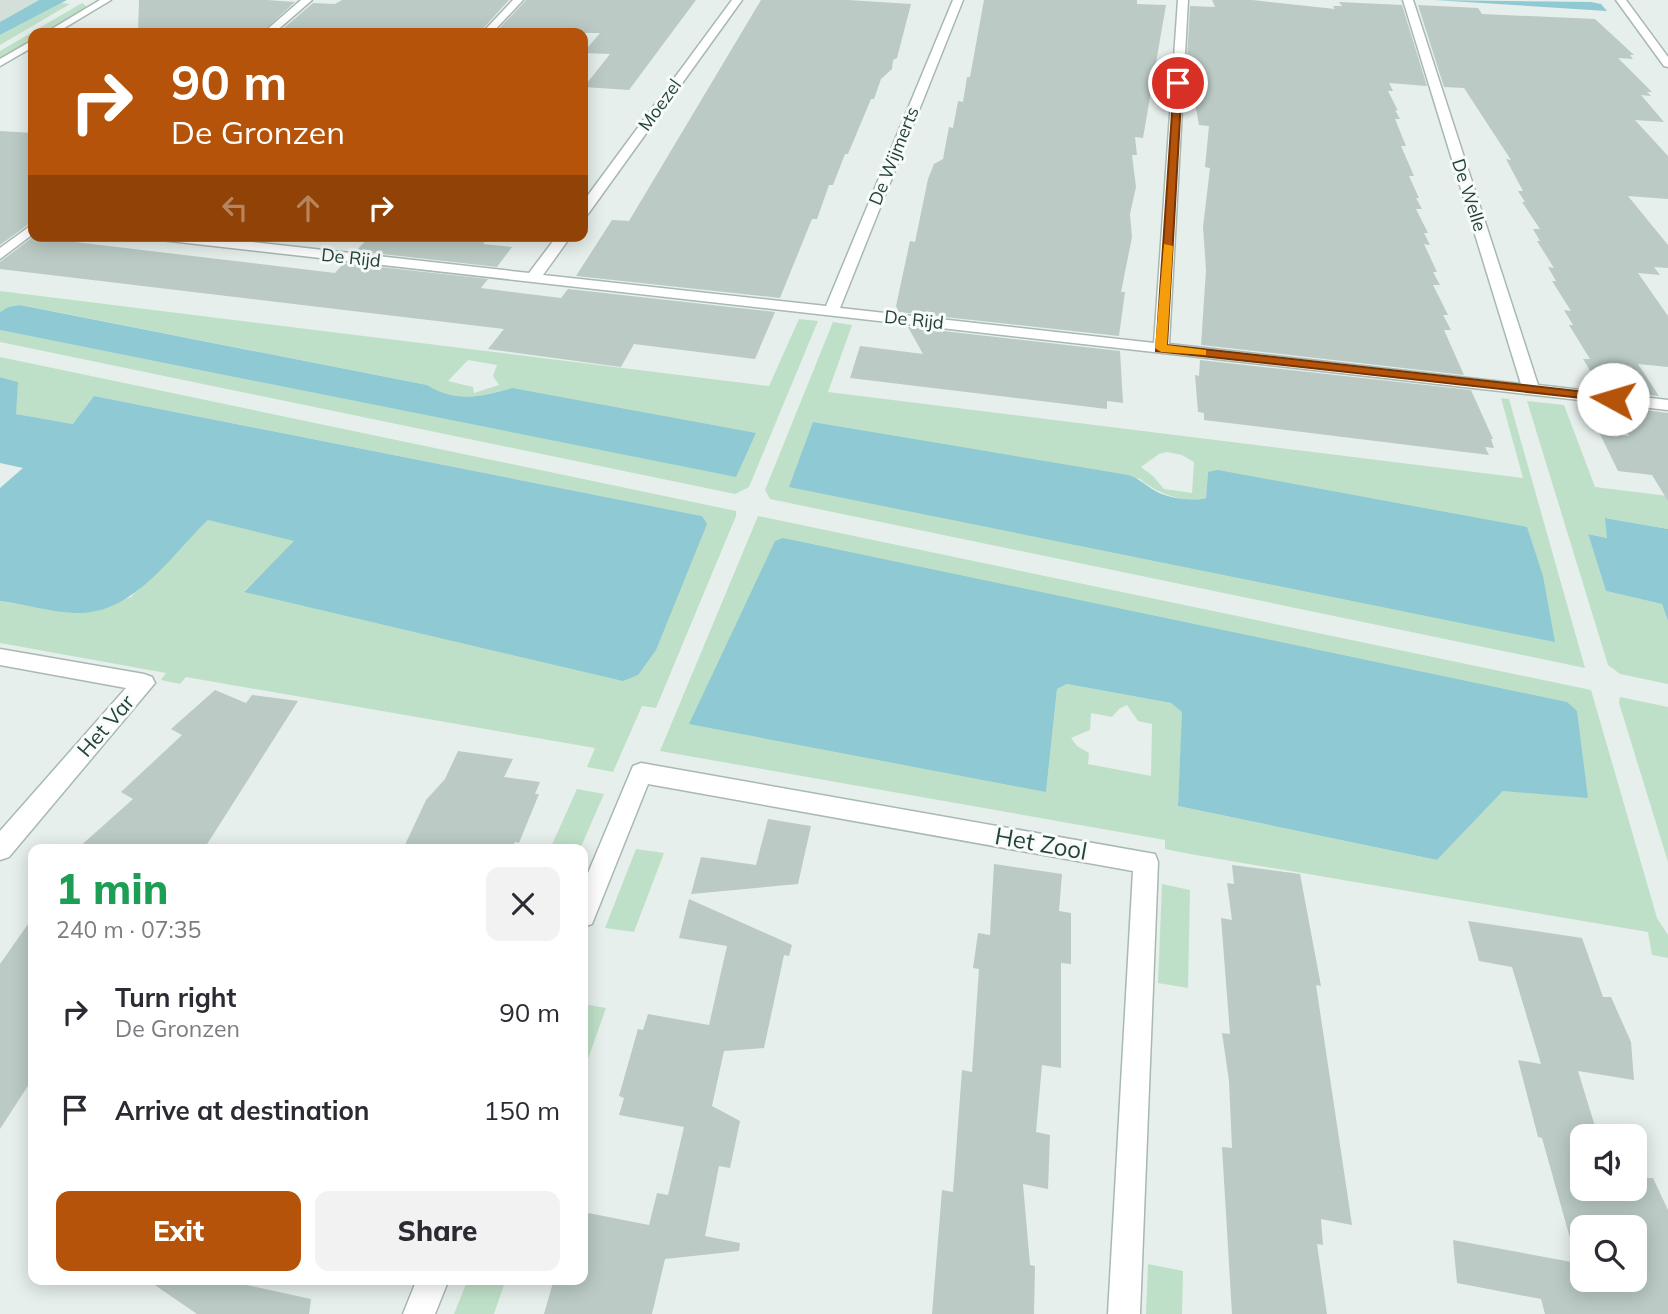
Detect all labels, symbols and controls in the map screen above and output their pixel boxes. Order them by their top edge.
text: 90 m [171,51,287,112]
pin [1148,53,1208,113]
icon: right [56,56,147,147]
icon: arrive [1159,64,1197,102]
street label: Moezel [633,74,686,135]
street label: De Wijmerts [863,103,924,209]
text: De Gronzen [171,112,345,152]
street label: De Welle [1447,156,1492,234]
icon: left [216,189,254,227]
icon: ahead [289,189,327,227]
icon: right [362,189,400,227]
street label: De Rijd [320,243,382,272]
street label: De Rijd [883,305,945,334]
position arrow [1576,362,1650,436]
street label: Het Var [71,689,140,762]
street label: Het Zool [993,820,1090,866]
text: 1 min [56,862,169,915]
button: close [486,867,560,941]
text: 240 m · 07:35 [56,915,201,944]
text: Turn right [115,981,236,1014]
icon: right [56,993,94,1031]
text: 90 m [499,996,560,1029]
text: De Gronzen [115,1014,240,1043]
icon: arrive [56,1091,94,1129]
text: Arrive at destination [115,1094,370,1127]
text: 150 m [484,1094,560,1127]
map controls [1570,1124,1647,1292]
button: sound [1570,1124,1647,1201]
button: Exit [56,1191,301,1271]
button: Share [315,1191,560,1271]
button: search [1570,1215,1647,1292]

